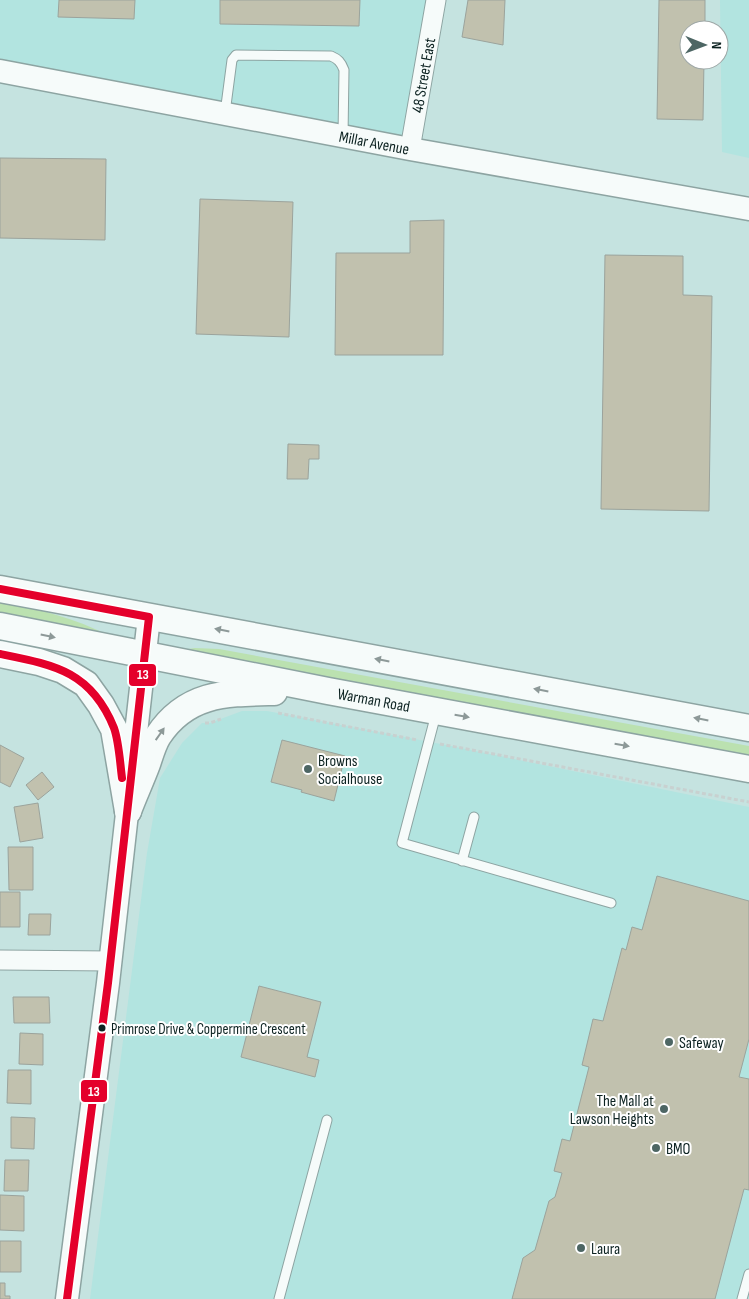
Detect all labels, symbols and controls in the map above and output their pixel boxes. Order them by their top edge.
north arrow [679,20,729,70]
street label: 48 Street East [408,36,440,114]
text: N [708,41,725,49]
street label: Millar Avenue [337,128,411,160]
one-way arrow [213,626,229,634]
one-way arrow [40,632,55,640]
one-way arrow [373,655,389,663]
line badge: 13 [128,663,157,687]
text: 13 [137,666,149,683]
street label: Warman Road [336,685,411,717]
one-way arrow [533,685,549,693]
one-way arrow [455,713,471,721]
one-way arrow [693,715,709,723]
one-way arrow [155,727,165,741]
one-way arrow [615,742,631,750]
place label: Browns Socialhouse [318,752,382,789]
marker: Browns Socialhouse [302,763,314,775]
place label: Primrose Drive & Coppermine Crescent [111,1020,306,1039]
marker: Primrose Drive & Coppermine Crescent [97,1023,107,1033]
place label: Safeway [679,1034,724,1053]
marker: Safeway [663,1036,675,1048]
line badge: 13 [80,1079,108,1103]
text: 13 [88,1083,100,1100]
place label: The Mall at Lawson Heights [570,1092,654,1129]
marker: The Mall at Lawson Heights [658,1103,670,1115]
place label: BMO [666,1140,691,1159]
marker: BMO [650,1142,662,1154]
place label: Laura [591,1240,620,1259]
marker: Laura [575,1242,587,1254]

